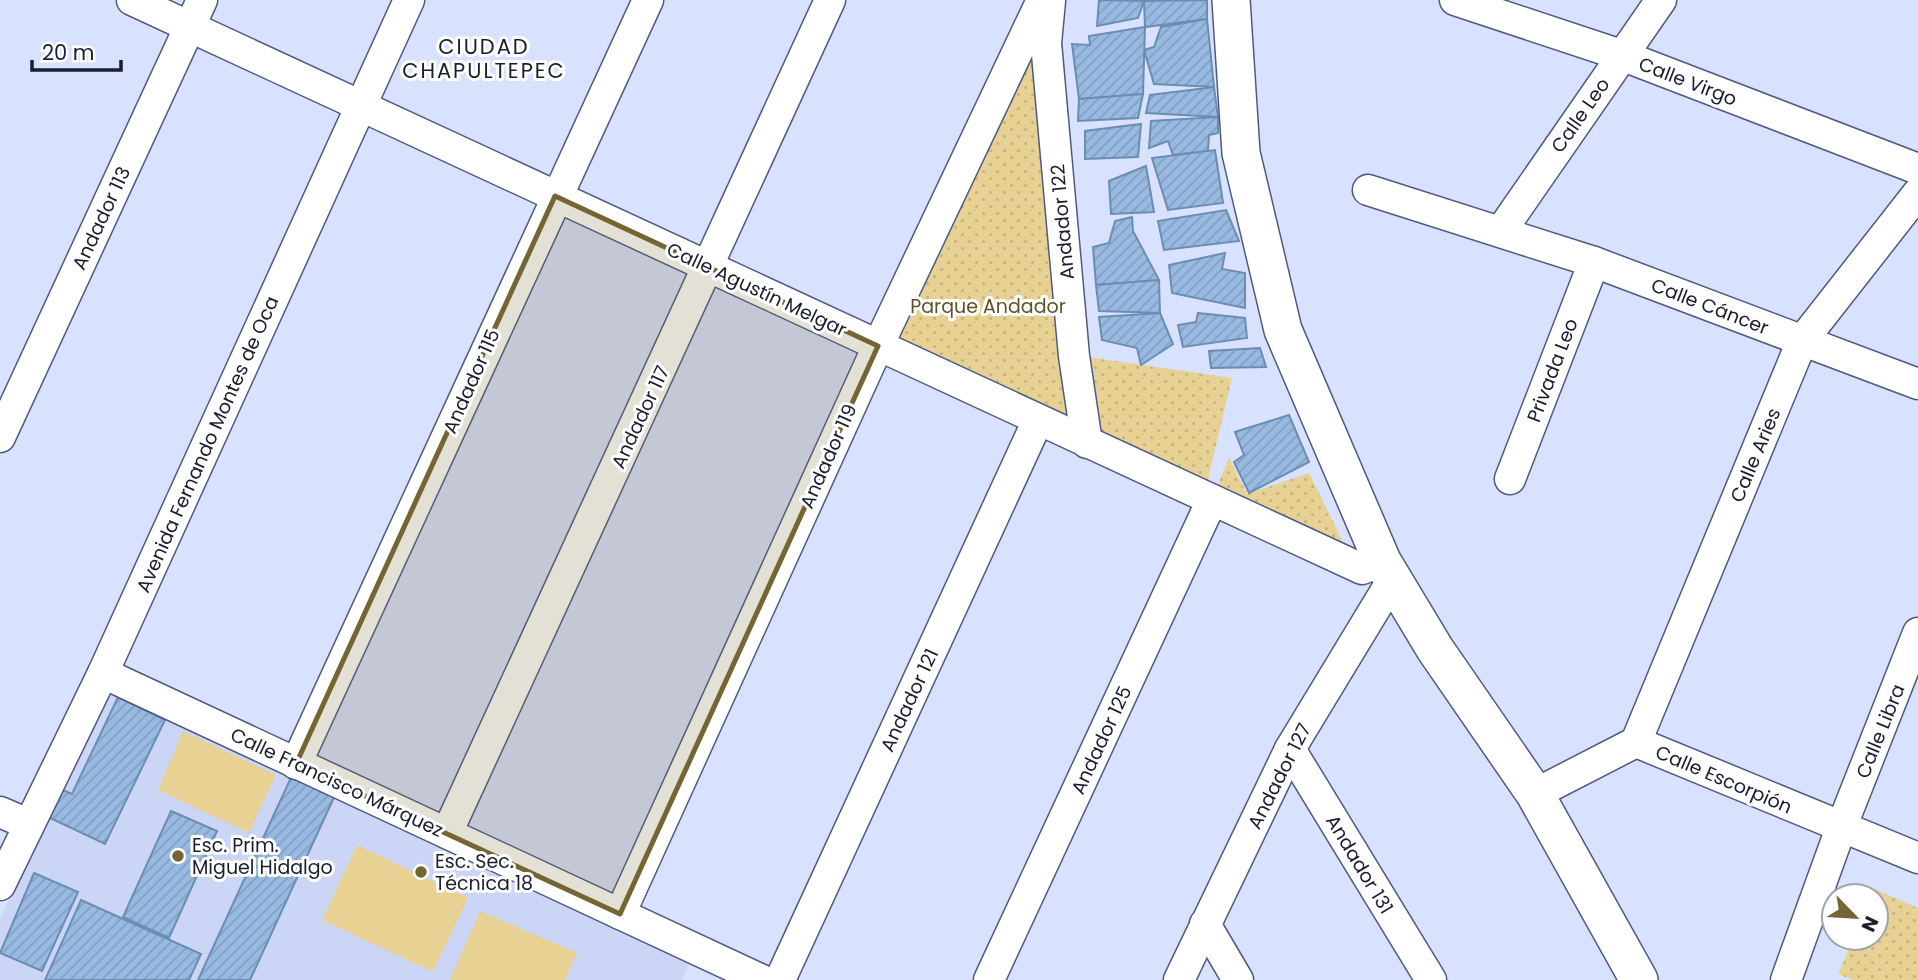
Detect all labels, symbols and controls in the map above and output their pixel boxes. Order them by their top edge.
scale bar [32,28,121,72]
district label: CIUDAD CHAPULTEPEC [402,32,566,85]
text: 20 m [42,38,95,67]
street label: Calle Virgo [1635,50,1741,113]
street label: Calle Leo [1545,72,1616,158]
street label: Andador 113 [66,162,137,274]
street label: Andador 122 [1044,163,1081,281]
street label: Calle Agustín Melgar [662,236,851,343]
street label: Calle Cáncer [1647,272,1772,341]
street label: Avenida Fernando Montes de Oca [130,292,285,597]
park label: Parque Andador [910,293,1066,320]
street label: Privada Leo [1520,314,1585,426]
street label: Andador 115 [436,325,507,438]
street label: Andador 117 [605,361,676,473]
street label: Andador 119 [793,400,864,513]
street label: Calle Aries [1723,404,1787,506]
street label: Andador 121 [874,644,945,756]
street label: Calle Libra [1849,680,1912,782]
street label: Andador 125 [1065,682,1138,799]
street label: Andador 127 [1241,719,1318,834]
street label: Calle Francisco Márquez [226,721,448,844]
street label: Calle Escorpión [1651,739,1796,820]
street label: Andador 131 [1319,810,1400,919]
place label: Esc. Prim. Miguel Hidalgo [192,832,333,881]
marker: Esc. Prim. Miguel Hidalgo [170,848,186,864]
place label: Esc. Sec. Técnica 18 [435,848,533,897]
marker: Esc. Sec. Técnica 18 [413,864,429,880]
north arrow [1820,882,1890,952]
text: N [1855,912,1885,936]

